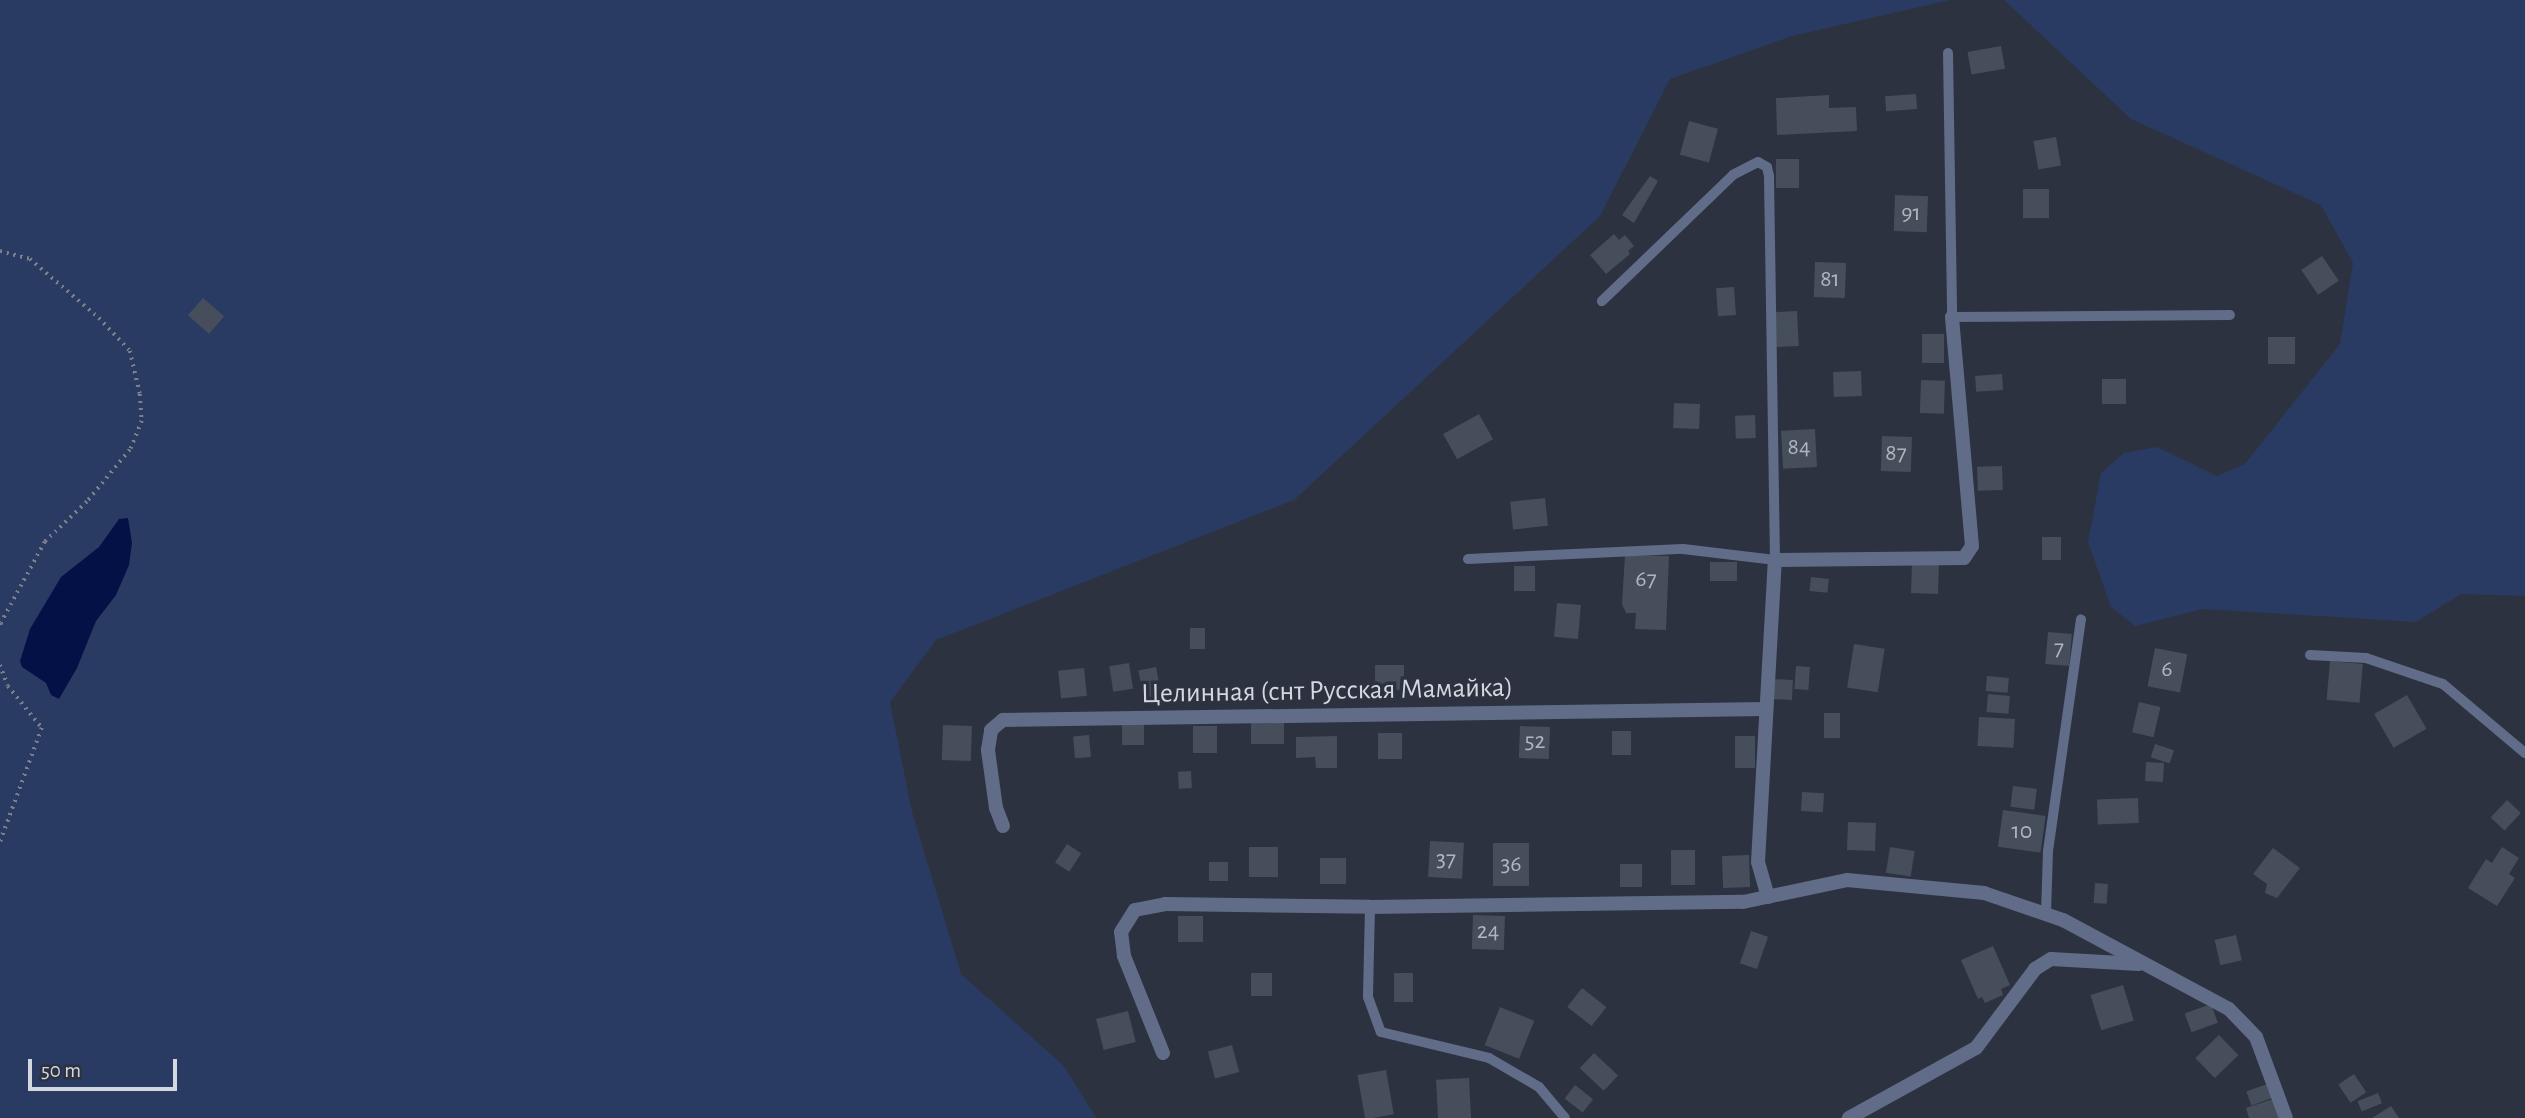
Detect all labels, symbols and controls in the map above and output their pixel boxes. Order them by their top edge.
house number: 91 [1901,200,1921,228]
house number: 81 [1820,266,1840,294]
house number: 84 [1788,434,1810,462]
house number: 87 [1885,440,1907,468]
house number: 67 [1635,566,1657,594]
house number: 7 [2054,635,2064,663]
house number: 6 [2161,656,2173,684]
street label: Целинная (снт Русская Мамайка) [1140,671,1514,711]
house number: 52 [1525,728,1545,756]
house number: 10 [2012,818,2032,846]
house number: 37 [1436,846,1456,874]
house number: 36 [1500,851,1522,879]
house number: 24 [1477,918,1499,946]
scale bar [32,1044,180,1088]
text: 50 m [41,1060,81,1081]

